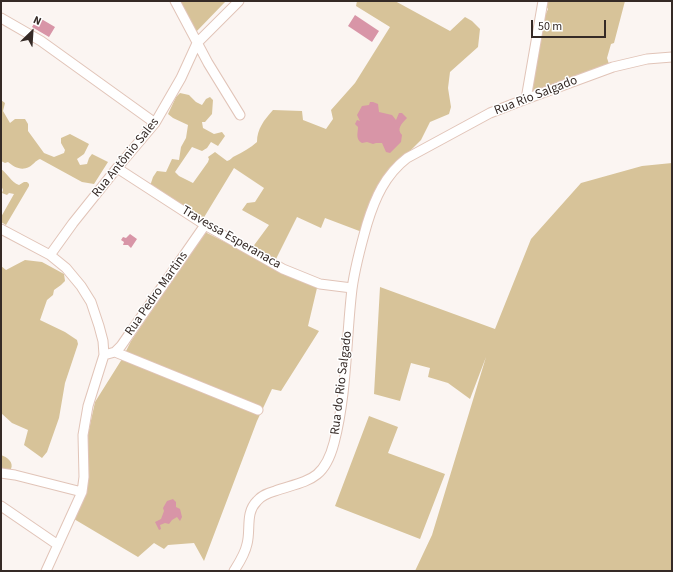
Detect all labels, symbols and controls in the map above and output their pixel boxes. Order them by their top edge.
north arrow [12,12,52,52]
text: N [31,12,44,29]
scale bar [533,12,608,38]
text: 50 m [538,18,562,35]
street label: Rua Rio Salgado [492,73,580,119]
street label: Rua Antônio Sales [89,115,163,201]
street label: Travessa Esperanaca [178,203,284,273]
street label: Rua Pedro Martins [122,249,192,339]
street label: Rua do Rio Salgado [328,330,356,436]

